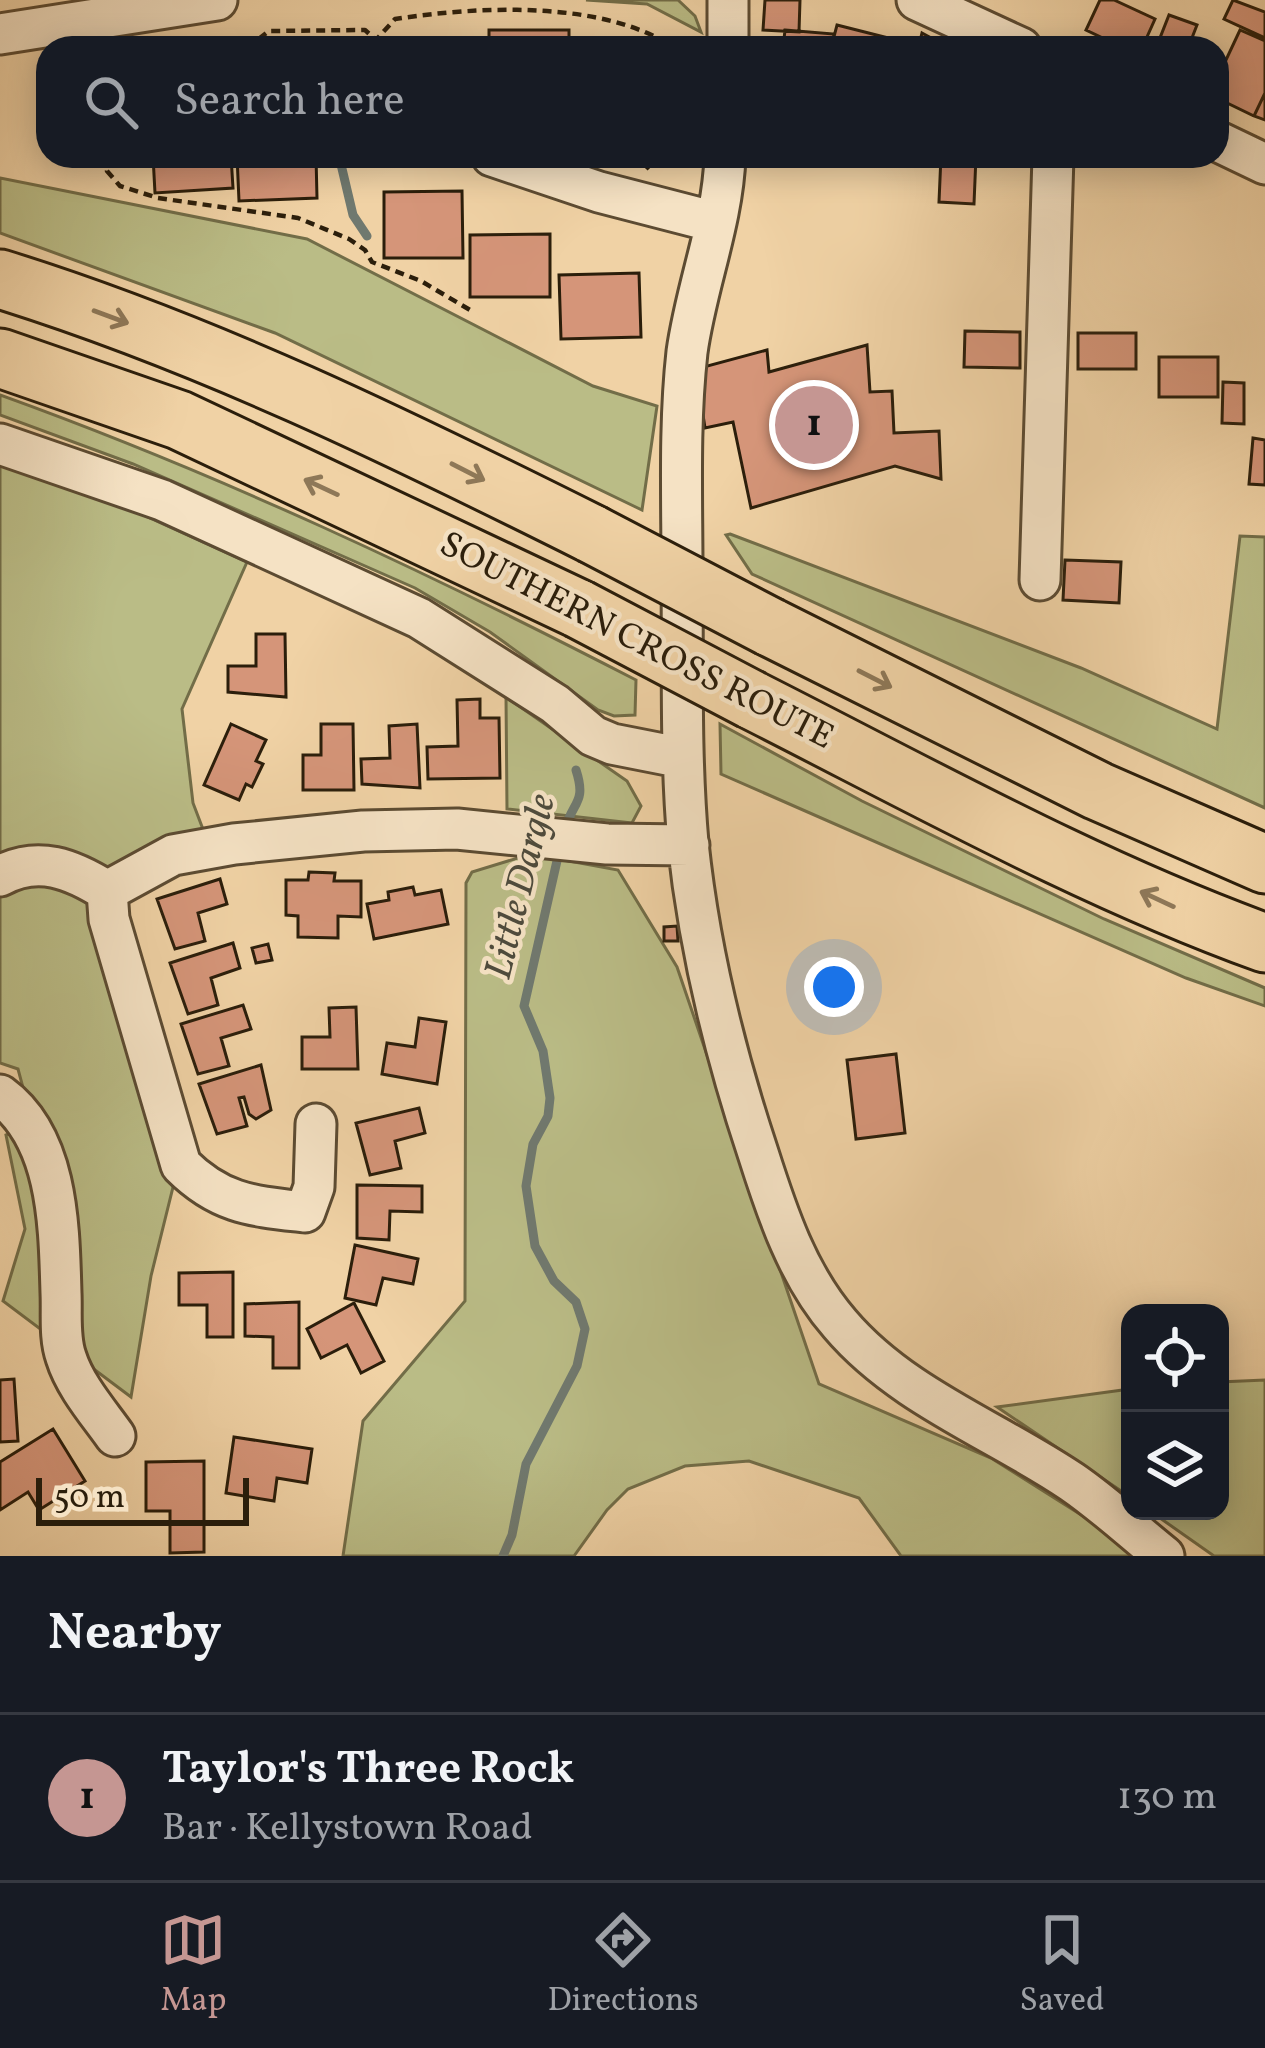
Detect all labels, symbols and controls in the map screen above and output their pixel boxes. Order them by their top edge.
search box [36,36,1229,168]
icon: search [78,69,144,135]
text: Search here [174,71,405,134]
one-way arrow [91,308,128,329]
pin: 1 [775,380,853,470]
one-way arrow [450,462,485,485]
one-way arrow [304,475,340,497]
street label: SOUTHERN CROSS ROUTE [430,521,842,763]
one-way arrow [856,669,892,691]
water label: Little Dargle [473,789,571,985]
one-way arrow [1140,886,1176,908]
your location [804,957,864,1017]
map controls [1121,1304,1229,1520]
button: locate [1121,1304,1229,1412]
button: layers [1121,1412,1229,1520]
scale bar [36,1472,249,1525]
text: 50 m [54,1476,125,1522]
text: Nearby [48,1599,222,1670]
text: Taylor's Three Rock [162,1739,574,1802]
text: 1 [79,1771,95,1825]
text: 130 m [1117,1771,1217,1825]
text: Bar · Kellystown Road [162,1802,533,1856]
tab: Map [160,1907,227,2025]
tab: Directions [547,1907,699,2025]
tab: Saved [1020,1907,1105,2025]

